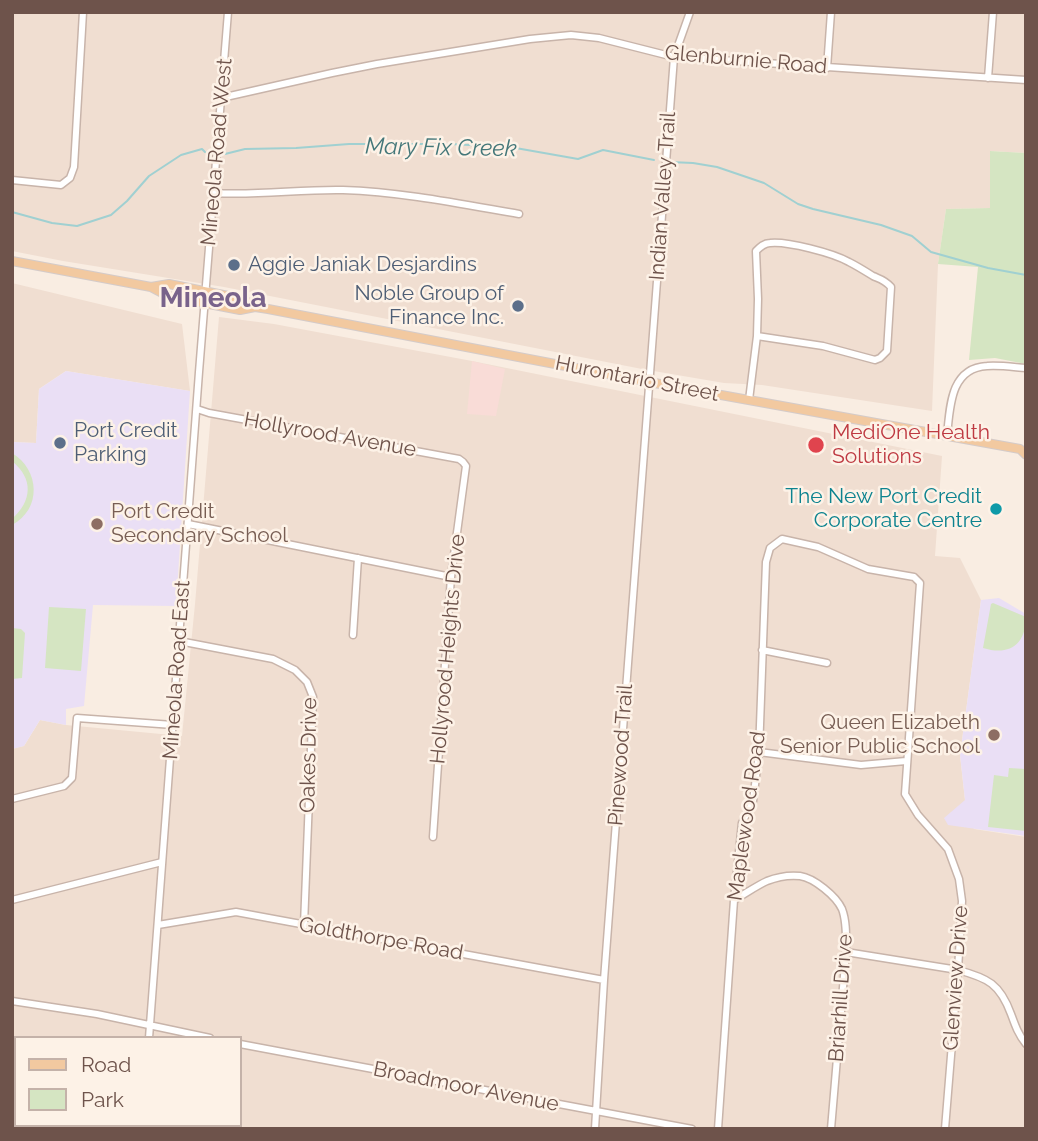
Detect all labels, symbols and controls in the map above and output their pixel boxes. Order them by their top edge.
street label: Glenburnie Road [664,40,828,80]
street label: Mineola Road West [196,57,238,247]
street label: Indian Valley Trail [645,111,681,281]
water label: Mary Fix Creek [365,133,517,163]
place label: Aggie Janiak Desjardins [248,252,477,278]
marker: Aggie Janiak Desjardins [226,257,242,273]
place label: Noble Group of Finance Inc. [355,281,504,331]
district label: Mineola [160,282,266,316]
marker: Noble Group of Finance Inc. [510,298,526,314]
street label: Hurontario Street [553,351,721,407]
street label: Hollyrood Avenue [242,407,418,463]
place label: Port Credit Parking [74,418,178,468]
place label: MediOne Health Solutions [832,420,990,470]
marker: Port Credit Parking [52,435,68,451]
marker: MediOne Health Solutions [806,435,826,455]
place label: The New Port Credit Corporate Centre [785,484,982,534]
place label: Port Credit Secondary School [111,499,288,549]
marker: The New Port Credit Corporate Centre [988,501,1004,517]
marker: Port Credit Secondary School [89,516,105,532]
street label: Hollyrood Heights Drive [425,533,471,765]
street label: Mineola Road East [158,580,196,760]
street label: Pinewood Trail [603,683,639,827]
street label: Oakes Drive [295,697,323,813]
place label: Queen Elizabeth Senior Public School [780,710,980,760]
marker: Queen Elizabeth Senior Public School [986,727,1002,743]
street label: Maplewood Road [723,730,771,902]
street label: Glenview Drive [938,905,974,1051]
street label: Goldthorpe Road [297,912,465,966]
street label: Briarhill Drive [824,933,858,1063]
legend [14,1036,242,1127]
text: Road [81,1052,131,1077]
street label: Broadmoor Avenue [371,1057,561,1117]
text: Park [81,1087,124,1112]

